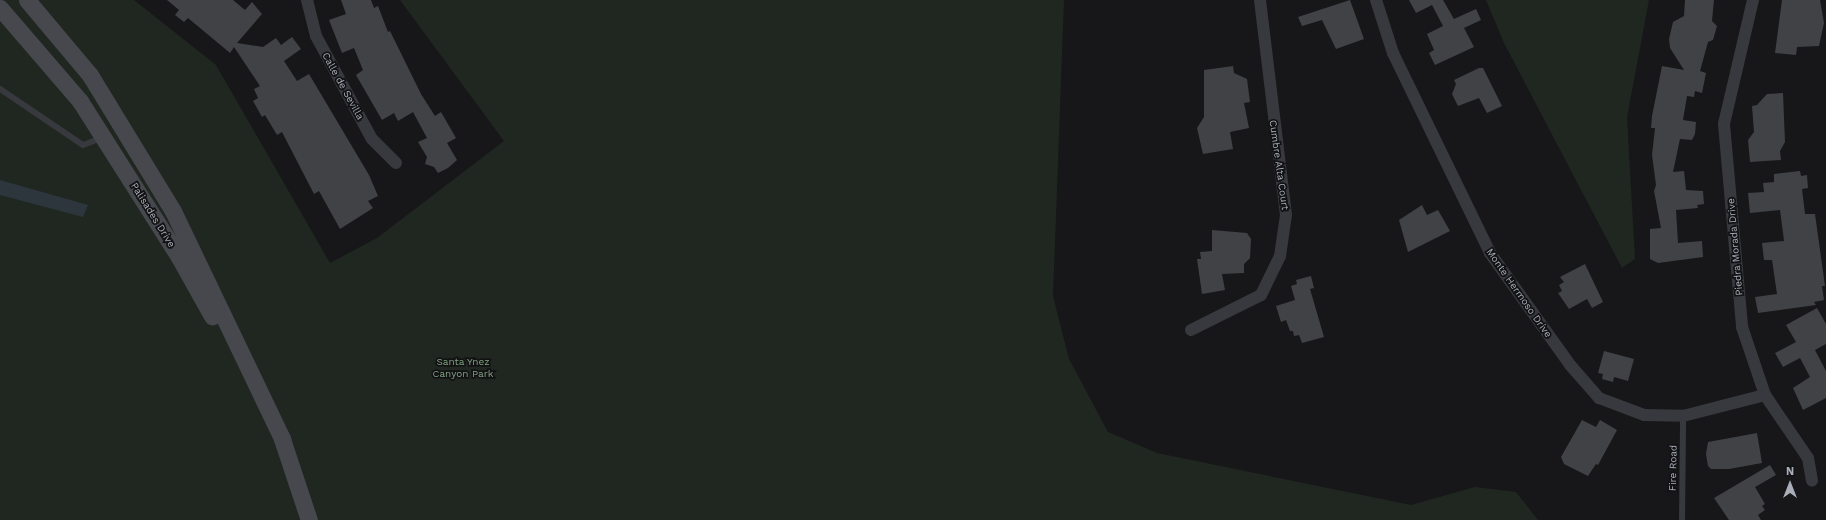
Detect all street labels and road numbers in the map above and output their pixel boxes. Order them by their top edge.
street label: Calle de Sevilla [320,50,366,122]
street label: Cumbre Alta Court [1267,119,1291,211]
street label: Palisades Drive [128,180,178,250]
street label: Piedra Morada Drive [1725,198,1745,296]
street label: Monte Hermoso Drive [1484,246,1554,340]
street label: Fire Road [1667,445,1679,491]

